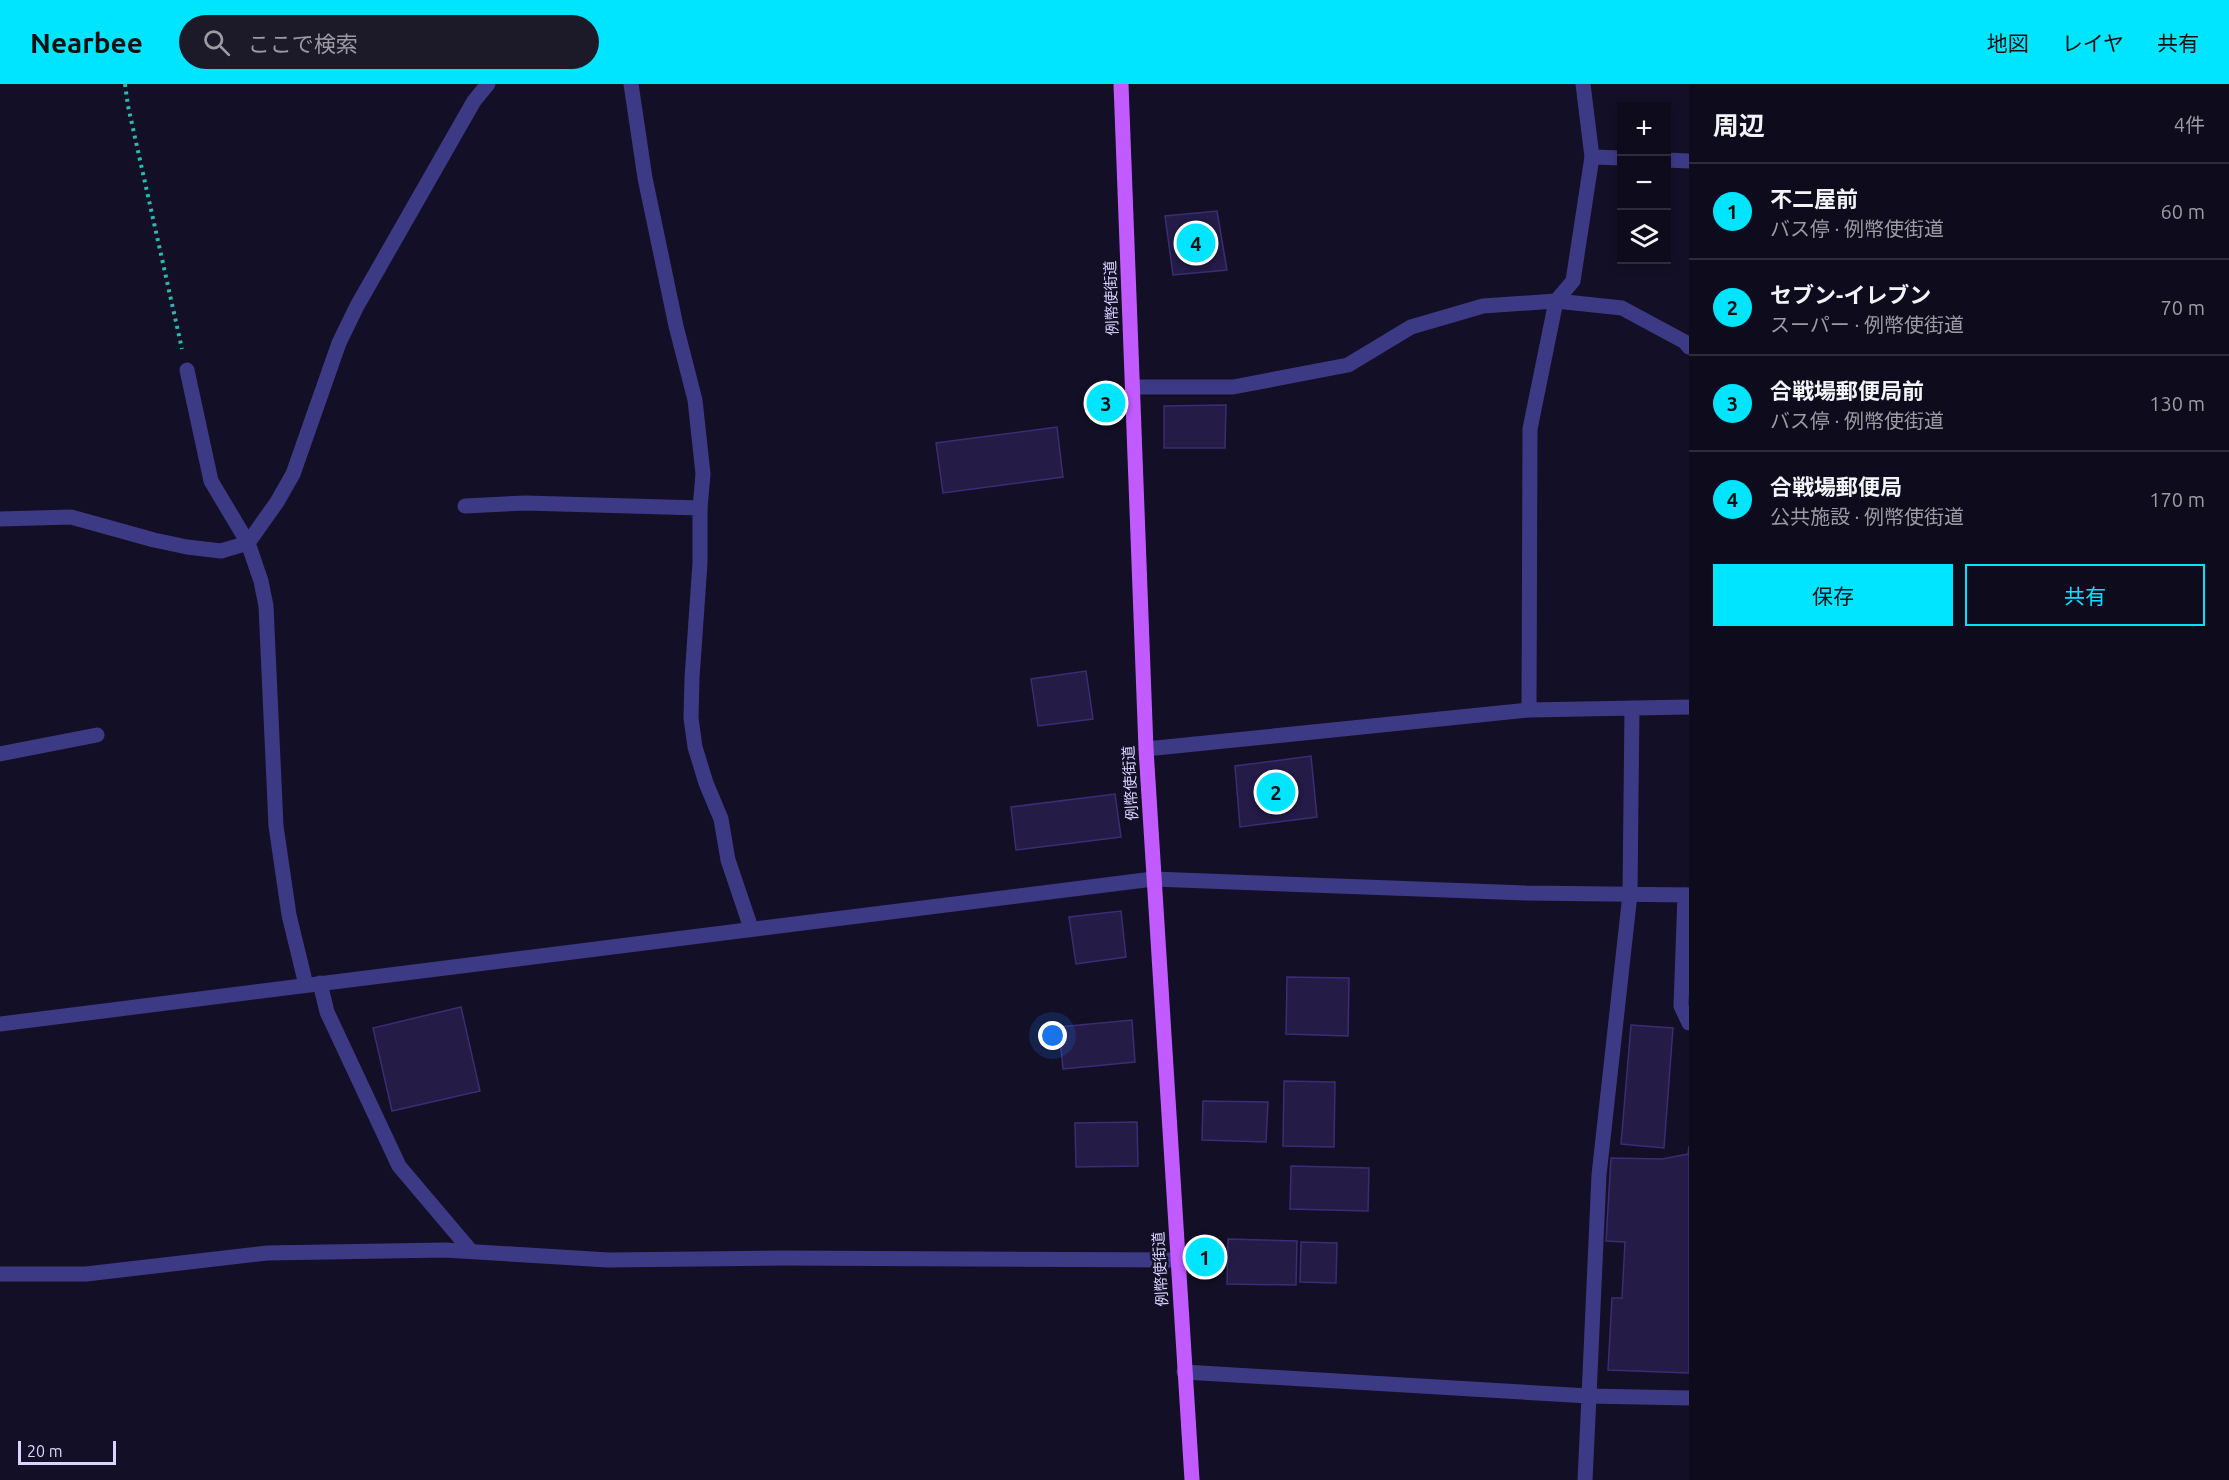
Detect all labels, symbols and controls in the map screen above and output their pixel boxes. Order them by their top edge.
search box [179,15,599,69]
icon: search [200,26,233,59]
text: Nearbee [30,27,143,58]
text: ここで検索 [248,31,358,56]
text: 地図 [1987,31,2029,55]
text: レイヤ [2062,31,2124,55]
text: 共有 [2157,31,2199,55]
map controls [1617,102,1671,264]
button: + [1617,102,1671,156]
text: 周辺 [1713,111,1765,140]
text: 4件 [2174,113,2205,136]
button: − [1617,156,1671,210]
text: 不二屋前 [1770,186,1858,211]
text: 1 [1727,200,1738,223]
text: 60 m [2161,200,2205,223]
button: layers [1617,210,1671,264]
text: バス停 · 例幣使街道 [1770,217,1944,240]
pin: 4 [1176,220,1216,266]
street label: 例幣使街道 [1101,260,1121,336]
text: セブン-イレブン [1770,282,1931,307]
text: 2 [1727,296,1738,319]
text: 70 m [2161,296,2205,319]
text: スーパー · 例幣使街道 [1770,313,1964,336]
text: 合戦場郵便局前 [1770,378,1924,403]
pin: 3 [1086,380,1126,426]
text: 3 [1727,392,1738,415]
text: 130 m [2149,392,2205,415]
text: バス停 · 例幣使街道 [1770,409,1944,432]
text: 合戦場郵便局 [1770,474,1902,499]
text: 4 [1727,488,1738,511]
text: 170 m [2149,488,2205,511]
text: 公共施設 · 例幣使街道 [1770,505,1964,528]
button: 保存 [1713,564,1953,626]
button: 共有 [1965,564,2205,626]
street label: 例幣使街道 [1120,745,1140,821]
pin: 2 [1256,770,1296,814]
your location [1038,1021,1067,1050]
street label: 例幣使街道 [1150,1231,1170,1307]
pin: 1 [1186,1234,1224,1280]
scale bar [18,1438,116,1466]
text: 20 m [27,1442,63,1460]

